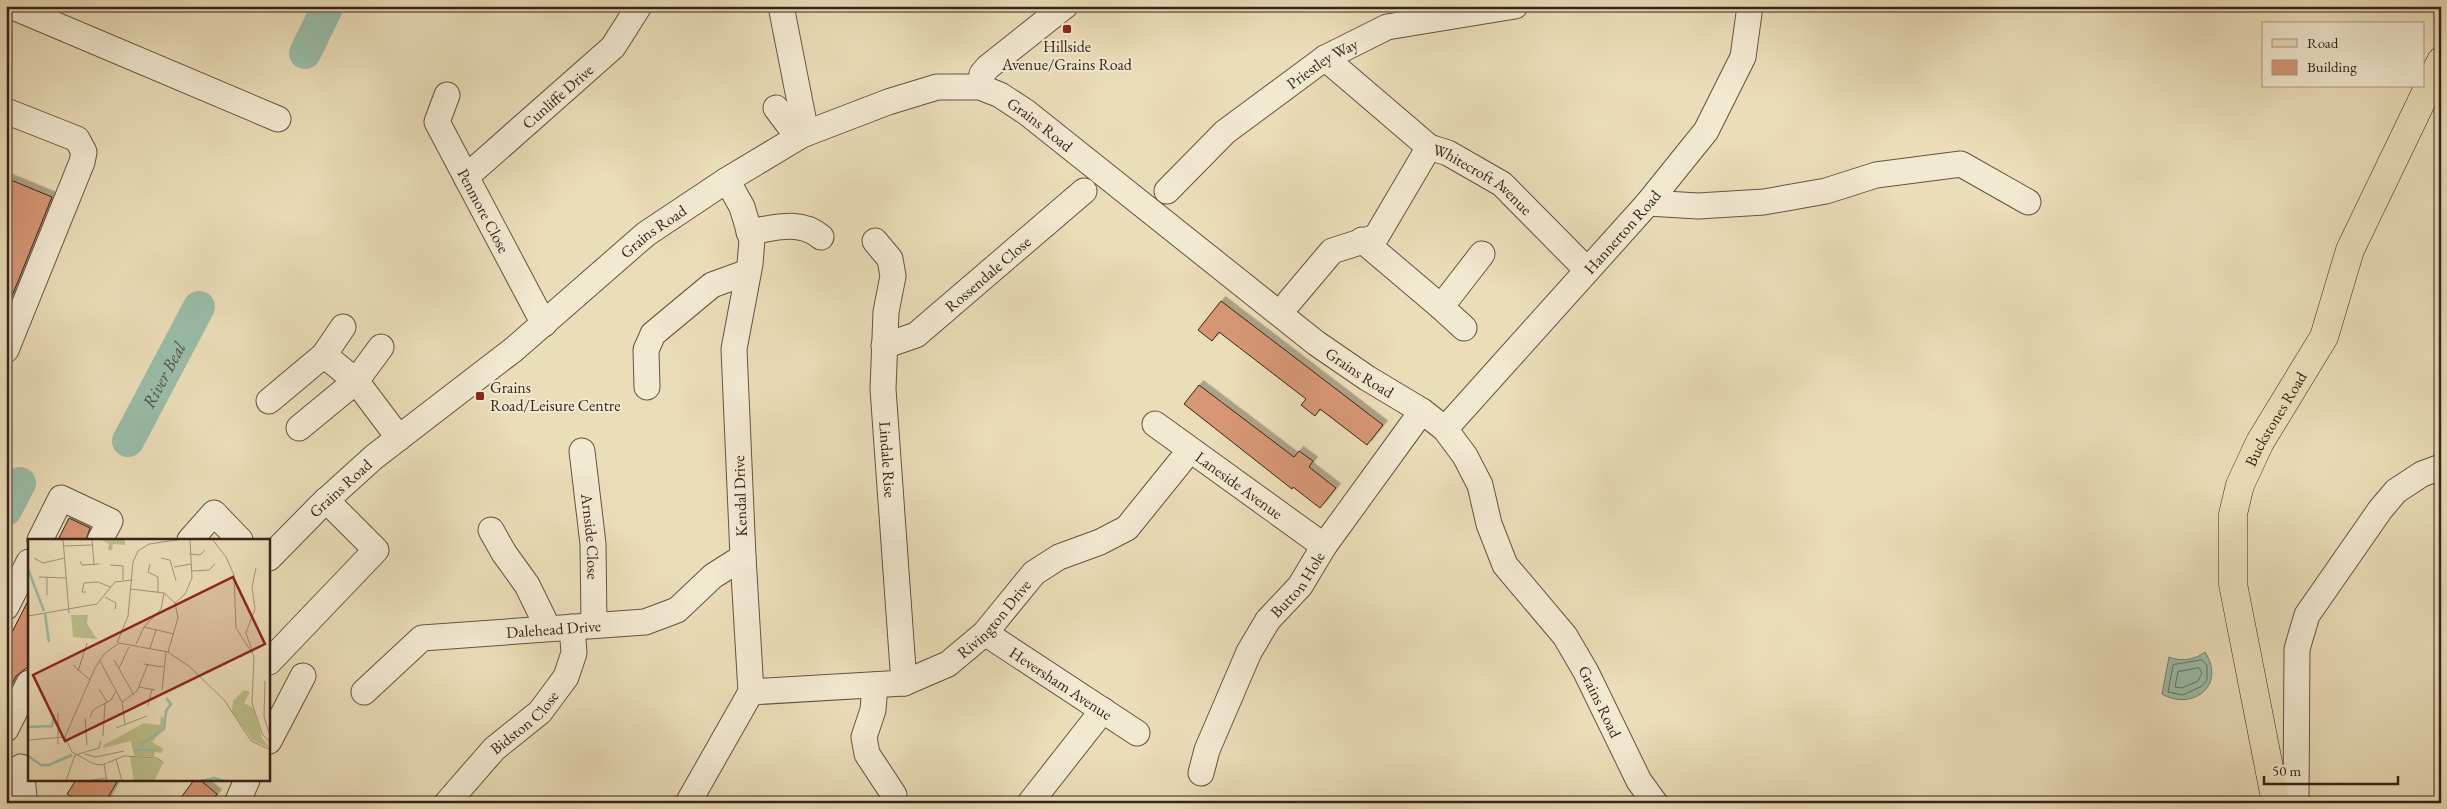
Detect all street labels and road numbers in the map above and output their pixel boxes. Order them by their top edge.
street label: Priestley Way [1282,32,1362,94]
street label: Cunliffe Drive [517,59,597,133]
street label: Grains Road [1003,92,1078,157]
street label: Whitecroft Avenue [1430,138,1537,219]
street label: Penmore Close [453,165,515,256]
street label: Hannerton Road [1579,185,1666,278]
street label: Grains Road [615,199,691,263]
street label: Rossendale Close [940,231,1035,316]
street label: Grains Road [1322,342,1399,403]
street label: Buckstones Road [2240,367,2312,470]
street label: Lindale Rise [875,421,901,498]
street label: Laneside Avenue [1191,446,1287,524]
street label: Grains Road [304,453,377,522]
street label: Kendal Drive [728,455,752,537]
street label: Arnside Close [576,491,604,580]
street label: Button Hole [1265,547,1329,622]
street label: Rivington Drive [952,575,1035,663]
street label: Dalehead Drive [505,615,602,642]
street label: Heversham Avenue [1006,642,1116,724]
street label: Grains Road [1574,661,1627,742]
street label: Bidston Close [485,686,563,759]

